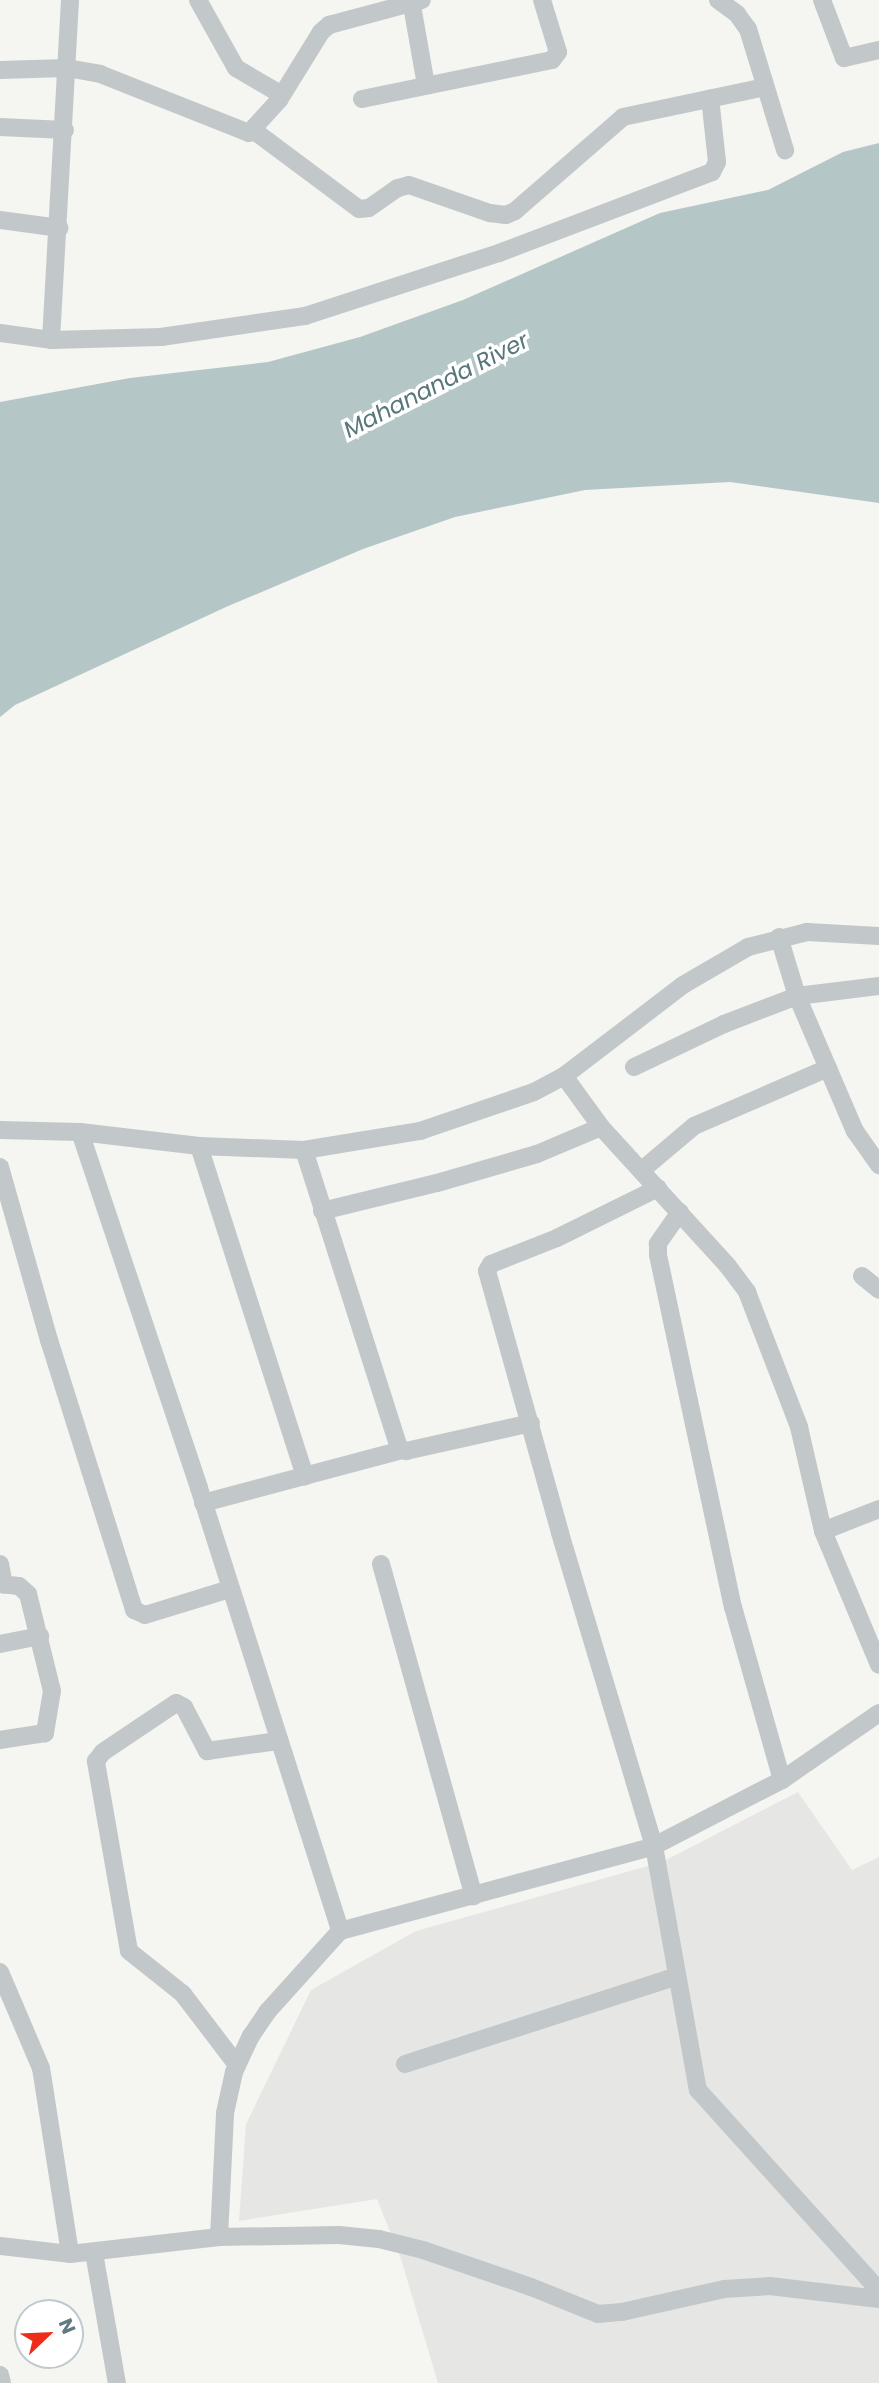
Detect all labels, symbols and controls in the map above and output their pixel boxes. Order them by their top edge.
water label: Mahananda River [339,326,533,444]
north arrow [14,2299,84,2369]
text: N [52,2315,82,2338]

